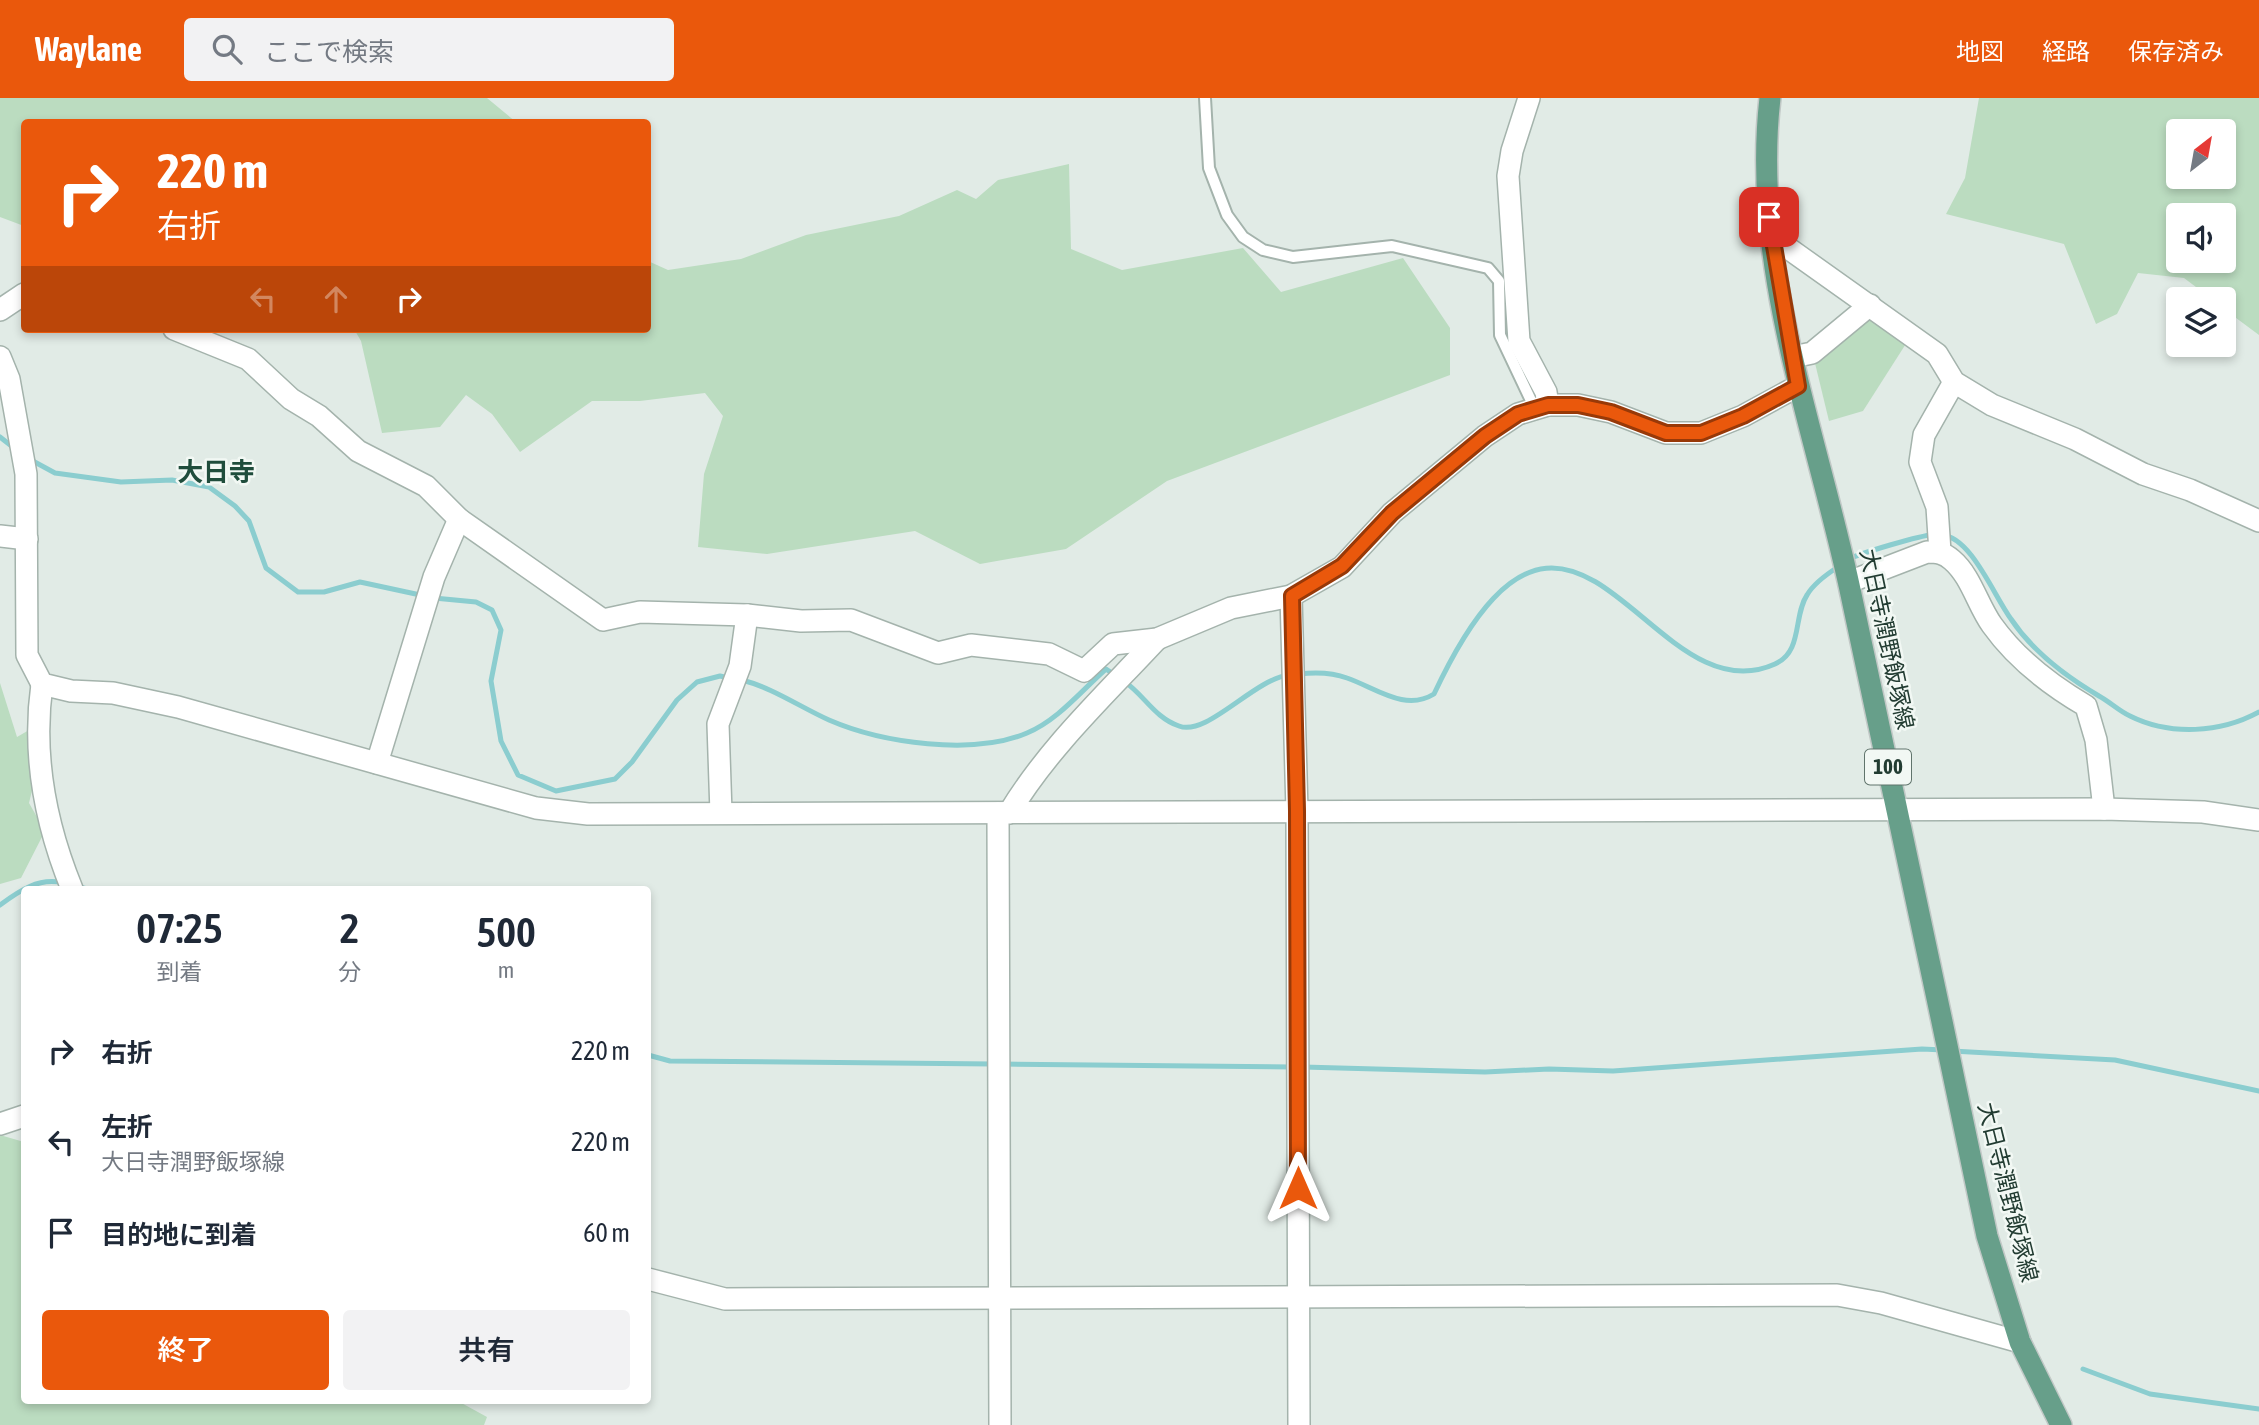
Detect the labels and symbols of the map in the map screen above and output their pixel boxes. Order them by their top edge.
north arrow [2166,119,2236,189]
pin [1739,187,1799,247]
district label: 大日寺 [177,457,255,487]
street label: 大日寺潤野飯塚線 [1855,546,1919,732]
road number: 100 [1865,750,1911,784]
street label: 大日寺潤野飯塚線 [1973,1100,2043,1284]
position arrow [1261,1151,1335,1225]

